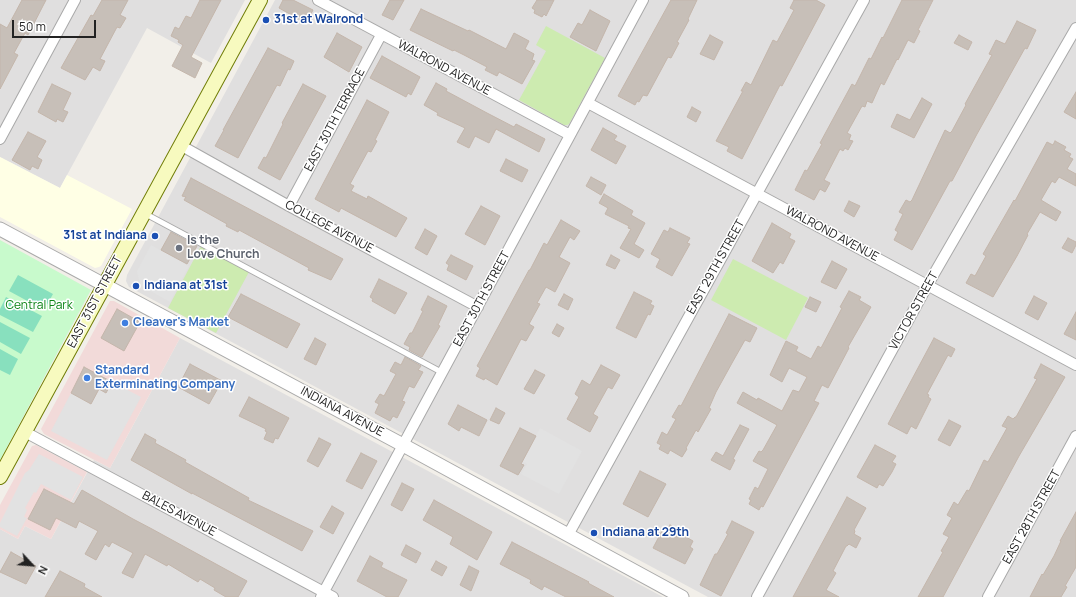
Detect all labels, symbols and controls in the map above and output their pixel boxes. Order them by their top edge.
scale bar [14,12,98,38]
place label: 31st at Walrond [274,13,363,27]
marker: 31st at Walrond [261,15,271,25]
text: 50 m [19,18,46,35]
street label: WALROND AVENUE [395,37,493,99]
street label: EAST 30TH TERRACE [302,66,368,174]
street label: COLLEGE AVENUE [282,198,376,256]
street label: WALROND AVENUE [783,203,881,265]
street label: EAST 29TH STREET [684,217,748,317]
place label: 31st at Indiana [63,229,147,243]
marker: 31st at Indiana [150,231,160,241]
place label: Is the Love Church [187,234,260,262]
marker: Is the Love Church [174,243,184,253]
street label: EAST 30TH STREET [451,249,513,349]
street label: EAST 31ST STREET [65,253,125,351]
street label: VICTOR STREET [887,269,941,353]
place label: Indiana at 31st [144,279,228,293]
marker: Indiana at 31st [131,281,141,291]
park label: Central Park [5,299,73,313]
place label: Cleaver's Market [133,316,229,330]
marker: Cleaver's Market [120,318,130,328]
place label: Standard Exterminating Company [95,364,235,392]
marker: Standard Exterminating Company [82,373,92,383]
street label: INDIANA AVENUE [298,384,386,440]
street label: EAST 28TH STREET [1000,467,1064,567]
street label: BALES AVENUE [140,488,218,540]
place label: Indiana at 29th [602,526,689,540]
marker: Indiana at 29th [589,528,599,538]
north arrow [12,545,52,585]
text: N [35,564,52,577]

